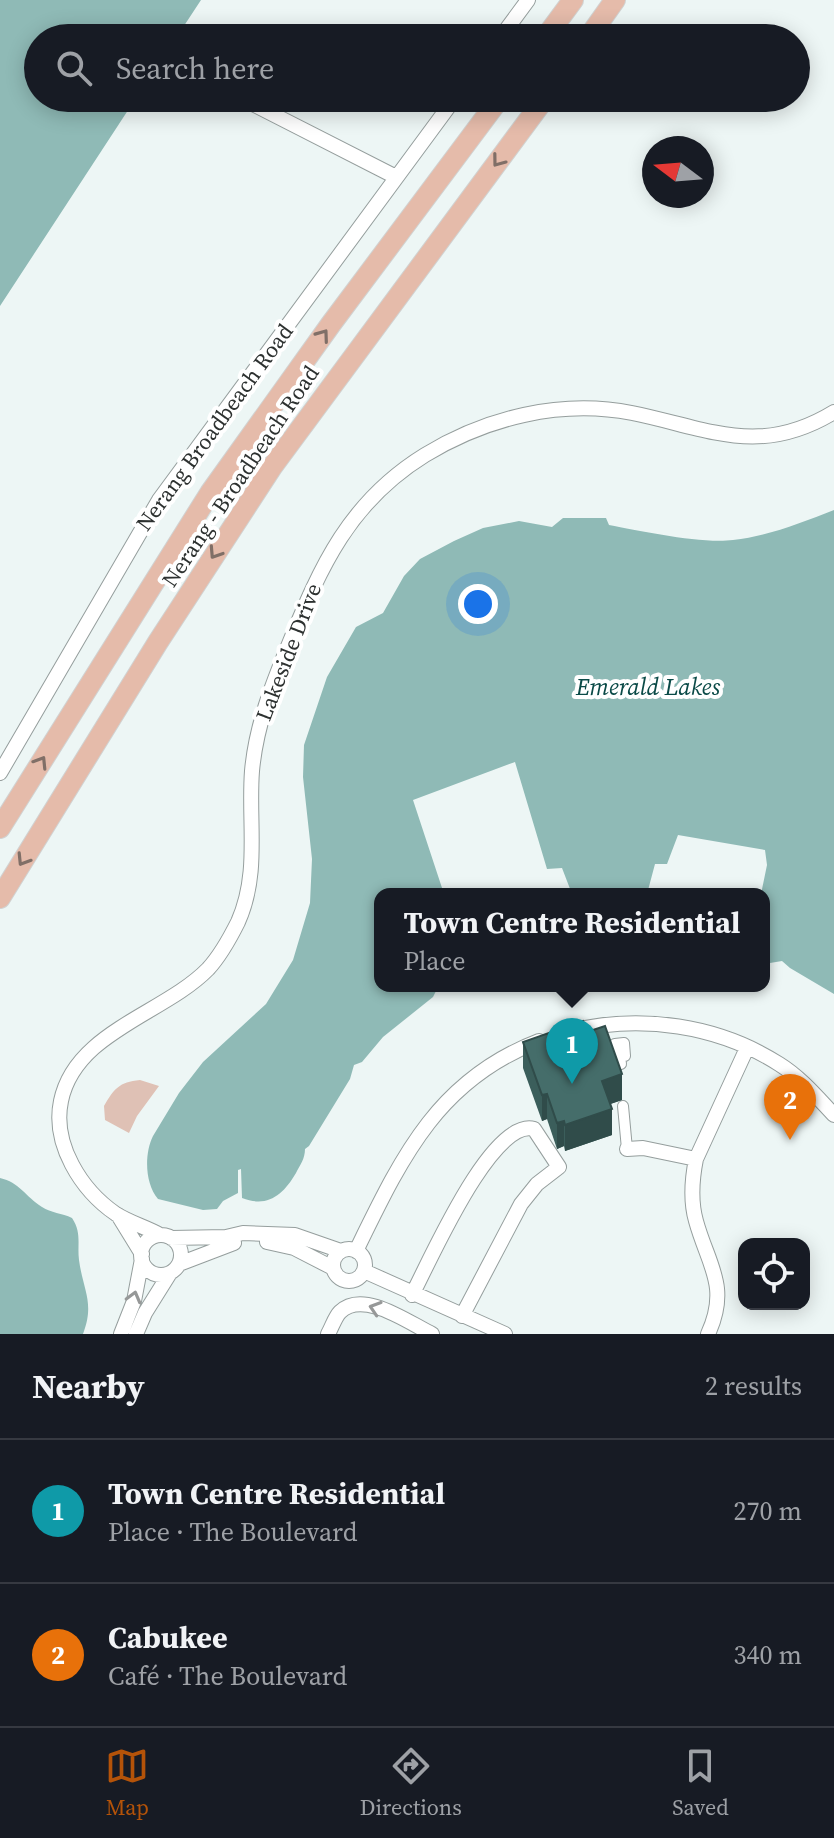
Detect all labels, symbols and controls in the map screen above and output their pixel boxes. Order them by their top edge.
search box [24,24,810,112]
icon: search [52,46,96,90]
text: Search here [116,48,274,89]
north arrow [642,136,714,208]
one-way arrow [493,152,508,166]
street label: Nerang Broadbeach Road [129,317,300,537]
one-way arrow [313,329,328,343]
street label: Nerang - Broadbeach Road [154,359,326,593]
one-way arrow [210,544,225,559]
street label: Lakeside Drive [248,579,328,725]
your location [458,584,498,624]
water label: Emerald Lakes [575,670,721,703]
one-way arrow [31,756,47,771]
one-way arrow [18,851,33,866]
popup [374,888,770,992]
text: Town Centre Residential [403,902,741,943]
text: Place [403,943,465,979]
pin: 1 [546,1018,598,1084]
pin: 2 [764,1074,816,1140]
map controls [738,1238,810,1310]
button: locate [738,1238,810,1310]
one-way arrow [124,1291,141,1305]
one-way arrow [369,1301,383,1317]
text: Nearby [32,1363,145,1409]
text: 2 results [705,1368,802,1404]
text: Town Centre Residential [108,1473,445,1514]
text: 1 [51,1493,65,1529]
text: 270 m [734,1493,802,1529]
text: Place · The Boulevard [108,1514,358,1550]
text: Cabukee [108,1617,228,1658]
text: 2 [51,1637,65,1673]
text: 340 m [734,1637,802,1673]
text: Café · The Boulevard [108,1658,347,1694]
tab: Map [105,1744,149,1822]
tab: Directions [360,1744,462,1822]
tab: Saved [672,1744,729,1822]

